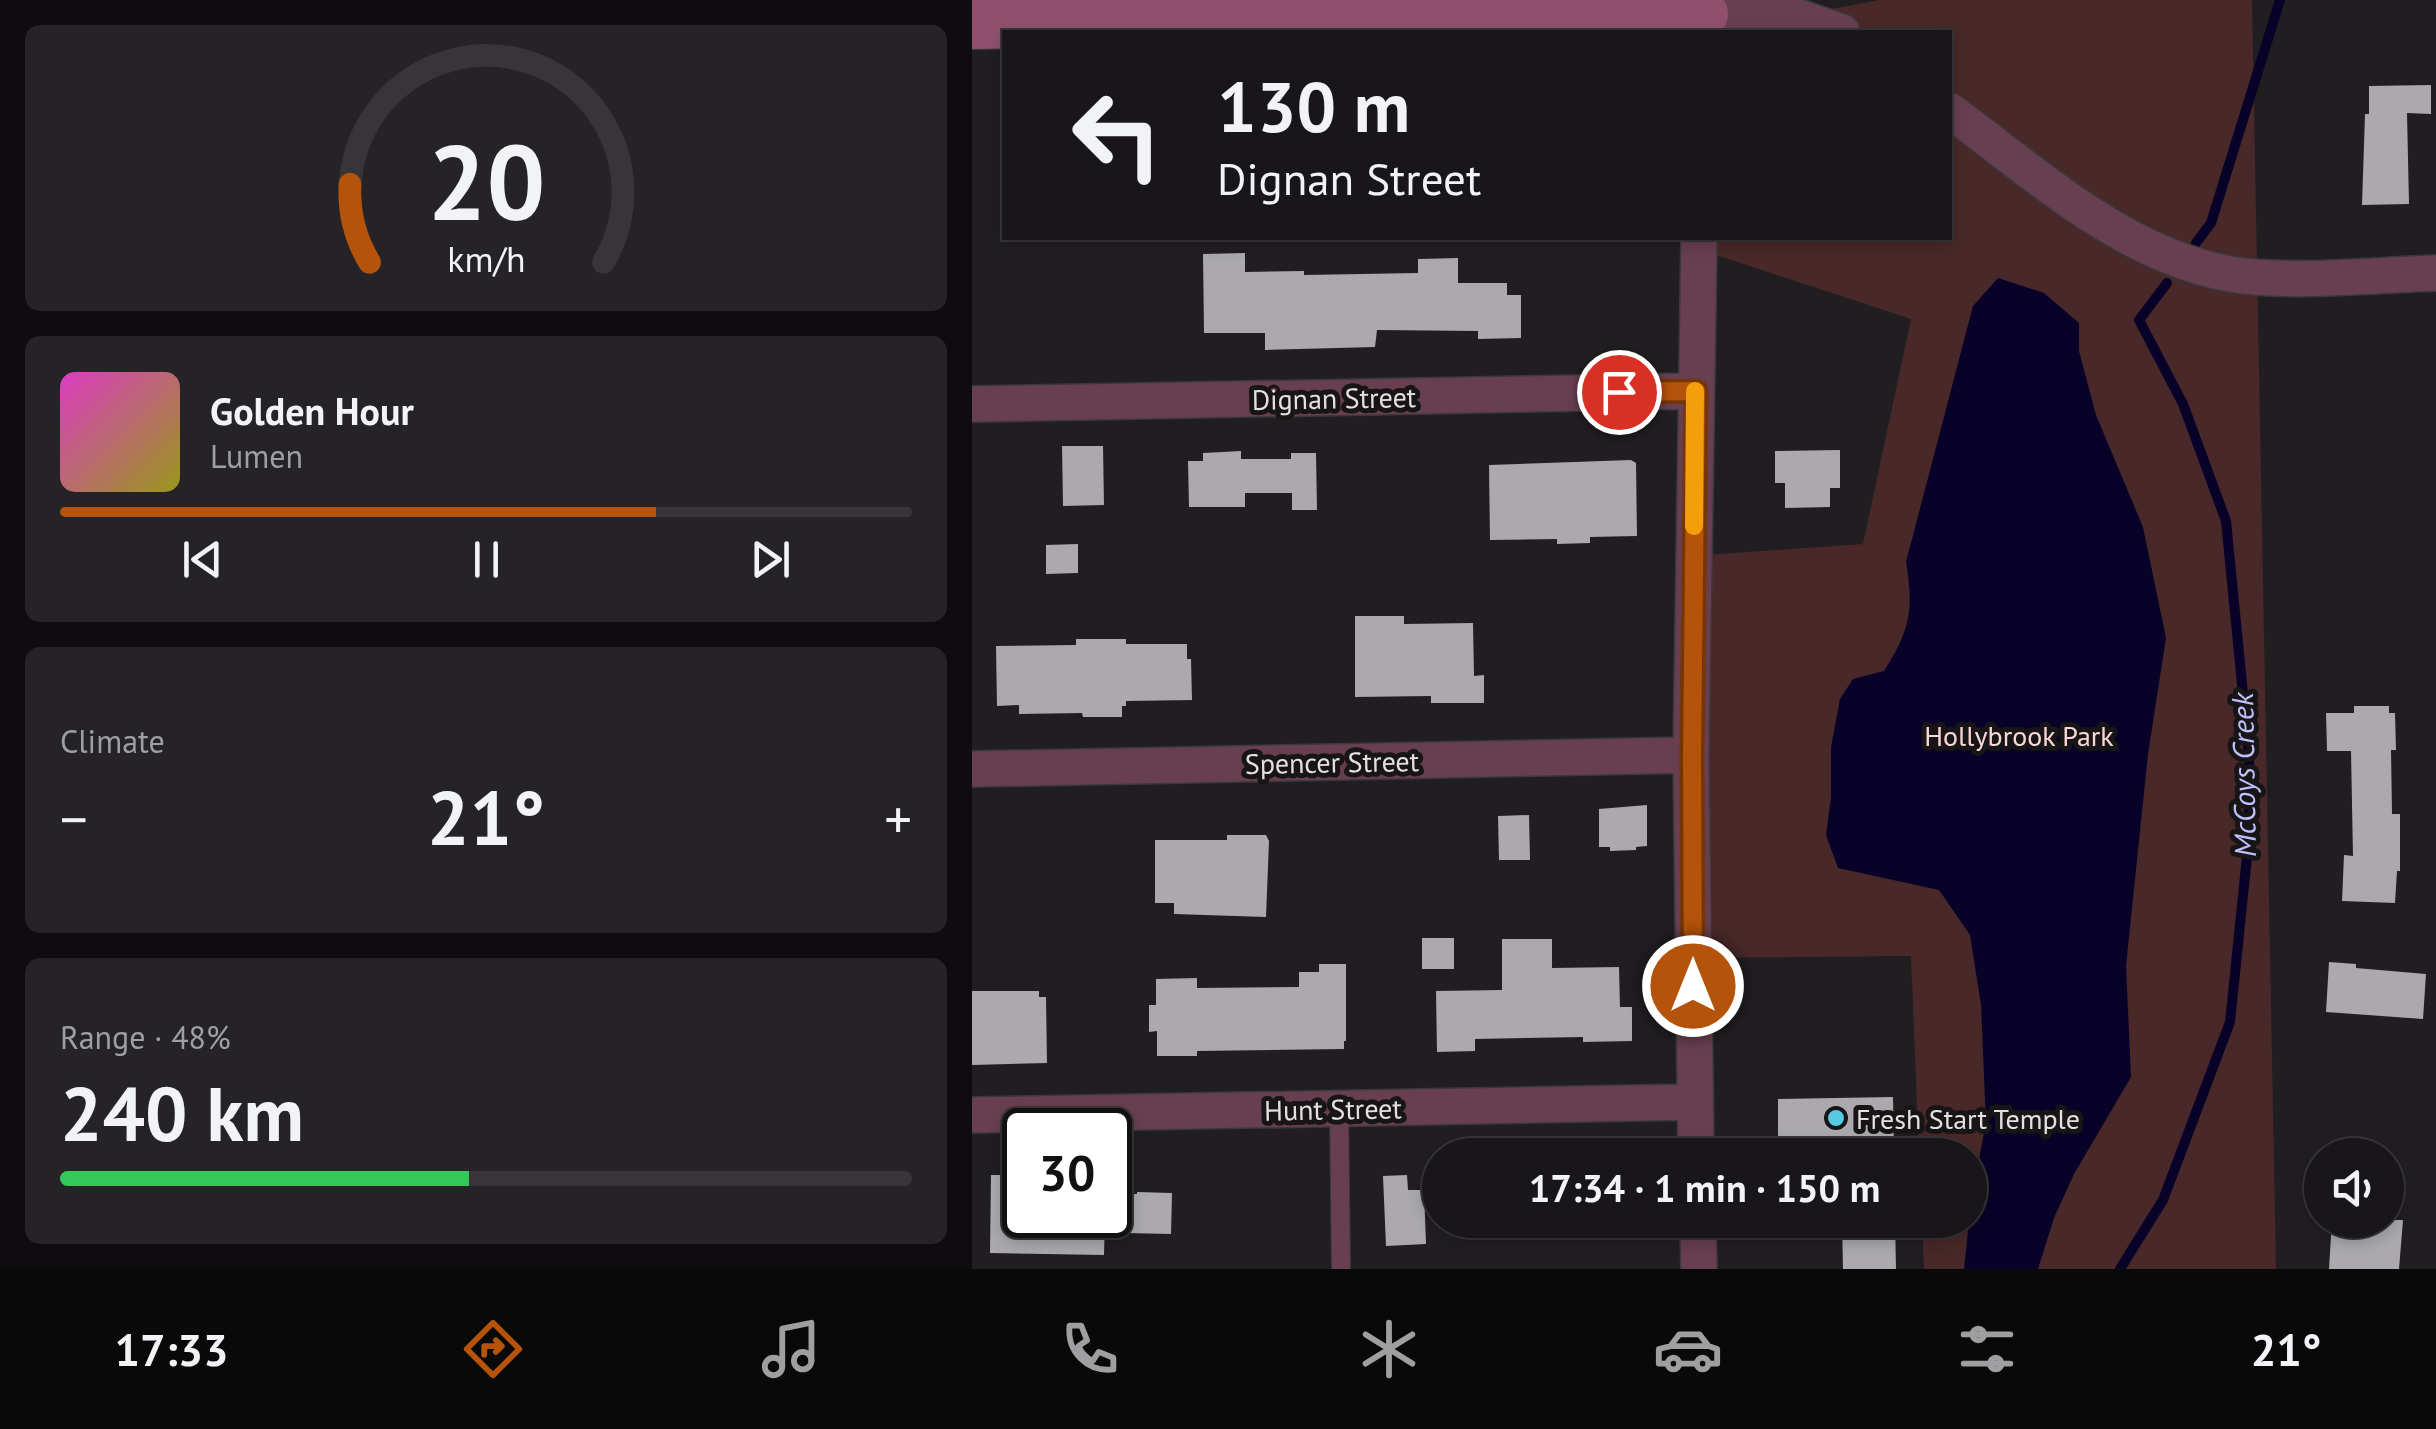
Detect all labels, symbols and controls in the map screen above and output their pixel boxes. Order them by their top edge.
text: 130 m [1217,61,1410,151]
icon: left [1052,70,1182,200]
text: 20 [427,114,545,249]
text: Dignan Street [1217,149,1481,207]
text: km/h [447,236,525,282]
pin [1577,350,1662,435]
icon: arrive [1592,365,1647,420]
street label: Dignan Street [1252,378,1417,418]
text: Golden Hour [210,386,414,435]
text: Lumen [210,435,303,477]
icon: previous [175,532,230,587]
icon: pause [459,532,514,587]
icon: next [743,532,798,587]
water label: McCoys Creek [2222,691,2264,858]
park label: Hollybrook Park [1924,717,2114,754]
text: Climate [60,720,165,762]
street label: Spencer Street [1245,742,1420,782]
text: 21° [427,769,545,866]
text: − [60,783,88,854]
text: + [884,783,912,854]
position arrow [1641,934,1745,1038]
text: Range · 48% [60,1016,231,1058]
text: 240 km [60,1065,304,1162]
street label: Hunt Street [1264,1089,1403,1129]
place label: Fresh Start Temple [1856,1100,2080,1137]
marker: Fresh Start Temple [1825,1107,1847,1129]
speed limit sign: 30 [1002,1108,1132,1238]
map controls [2304,1138,2404,1238]
button: sound [2304,1138,2404,1238]
text: 17:34 · 1 min · 150 m [1529,1163,1880,1212]
icon: directions [458,1314,528,1384]
icon: music [756,1314,826,1384]
icon: phone [1055,1314,1125,1384]
icon: climate [1354,1314,1424,1384]
icon: car [1653,1314,1723,1384]
icon: filters [1952,1314,2022,1384]
text: 17:33 [114,1320,229,1378]
text: 21° [2251,1320,2322,1378]

